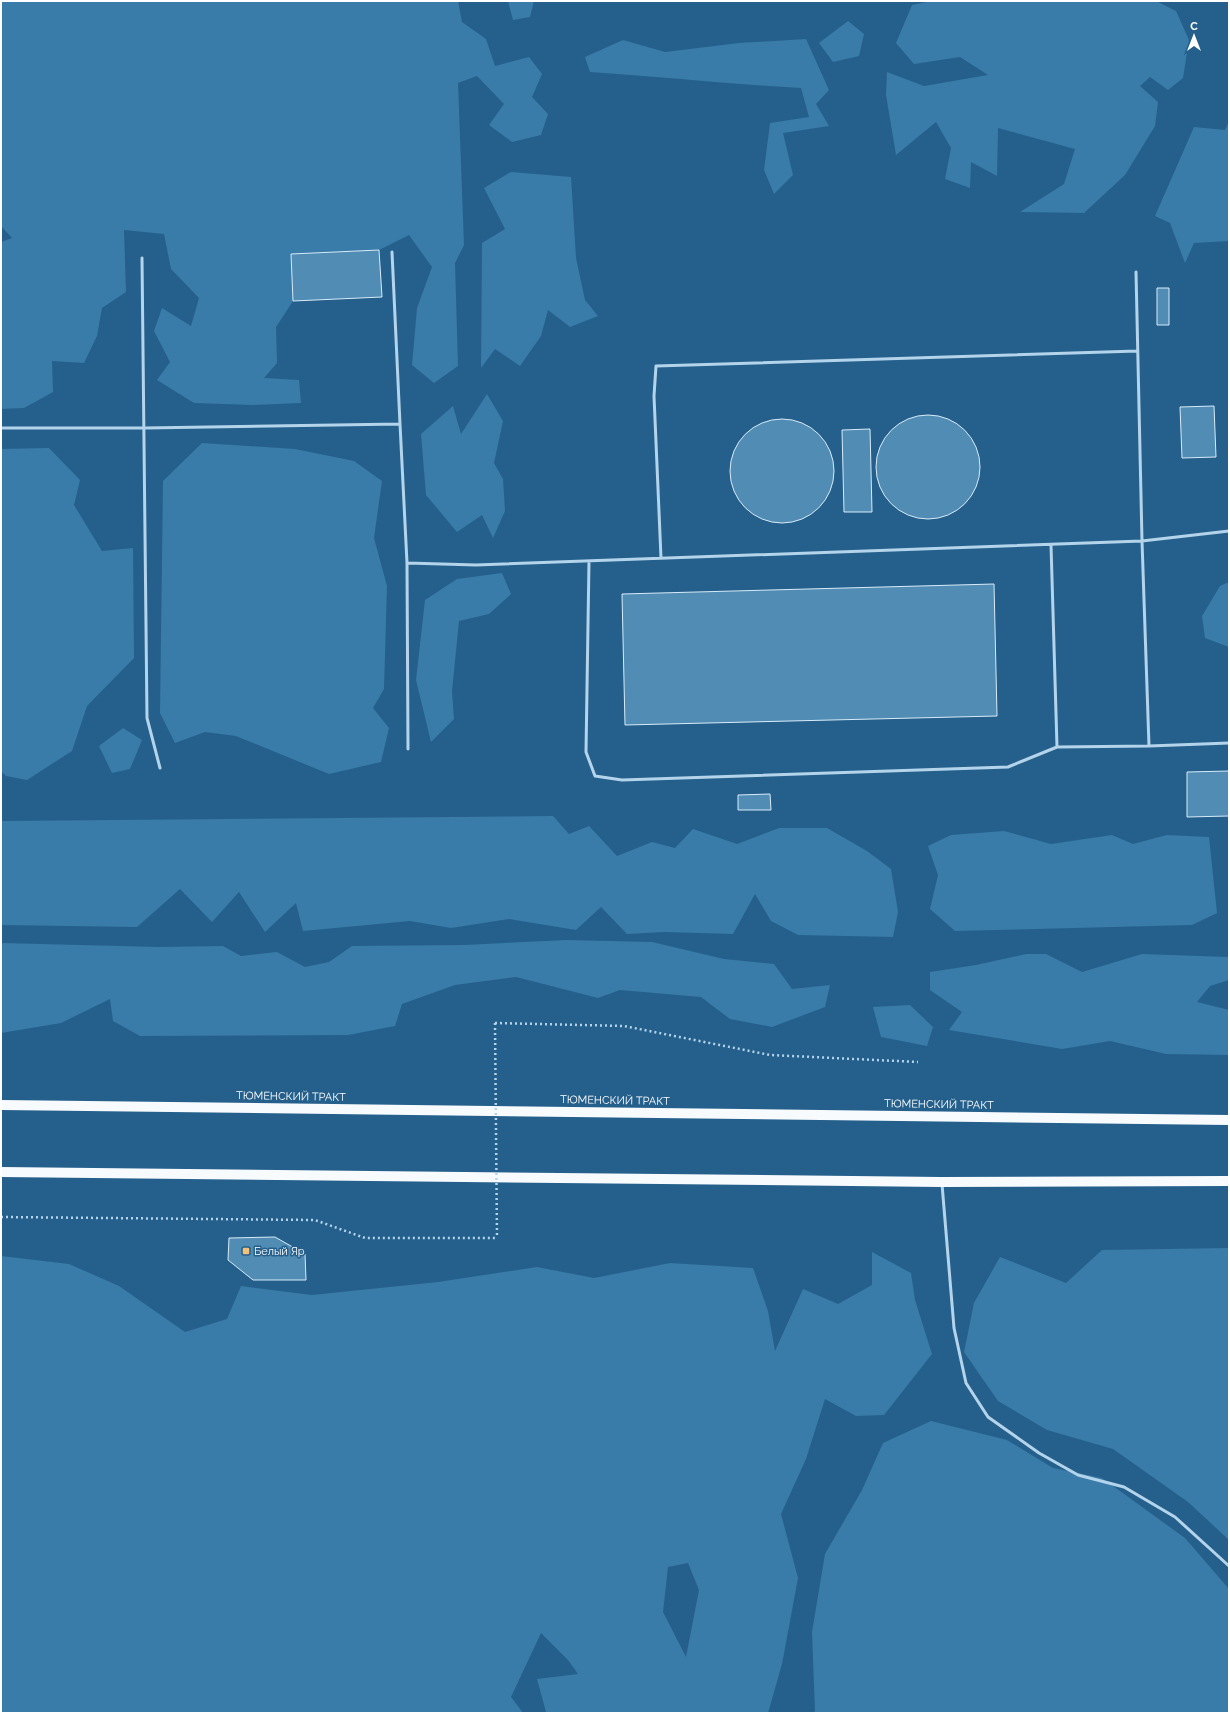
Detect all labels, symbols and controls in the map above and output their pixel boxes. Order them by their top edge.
north arrow [1174,16,1214,56]
text: С [1190,20,1198,33]
street label: ТЮМЕНСКИЙ ТРАКТ [236,1089,346,1104]
street label: ТЮМЕНСКИЙ ТРАКТ [560,1093,670,1108]
street label: ТЮМЕНСКИЙ ТРАКТ [884,1097,994,1112]
place label: Белый Яр [254,1245,305,1258]
marker: Белый Яр [241,1246,251,1256]

